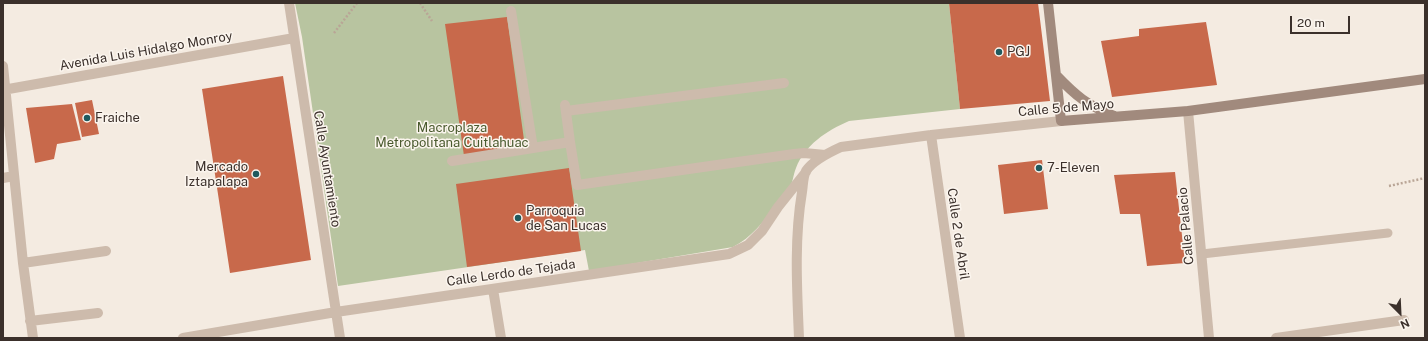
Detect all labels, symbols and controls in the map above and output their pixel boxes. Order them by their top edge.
scale bar [1292,8,1352,34]
text: 20 m [1297,16,1325,30]
street label: Avenida Luis Hidalgo Monroy [58,28,234,74]
place label: PGJ [1007,44,1030,60]
marker: PGJ [994,47,1004,57]
street label: Calle 5 de Mayo [1017,96,1115,120]
place label: Fraiche [95,110,140,126]
street label: Calle Ayuntamiento [310,110,344,228]
marker: Fraiche [82,113,92,123]
park label: Macroplaza Metropolitana Cuitlahuac [375,120,529,151]
place label: Mercado Iztapalapa [185,159,248,190]
place label: 7-Eleven [1047,160,1100,176]
marker: 7-Eleven [1034,163,1044,173]
marker: Mercado Iztapalapa [251,169,261,179]
street label: Calle 2 de Abril [944,187,972,281]
street label: Calle Palacio [1175,187,1197,265]
place label: Parroquia de San Lucas [526,203,607,234]
marker: Parroquia de San Lucas [513,213,523,223]
street label: Calle Lerdo de Tejada [446,256,576,290]
north arrow [1380,293,1420,333]
text: N [1399,317,1411,331]

